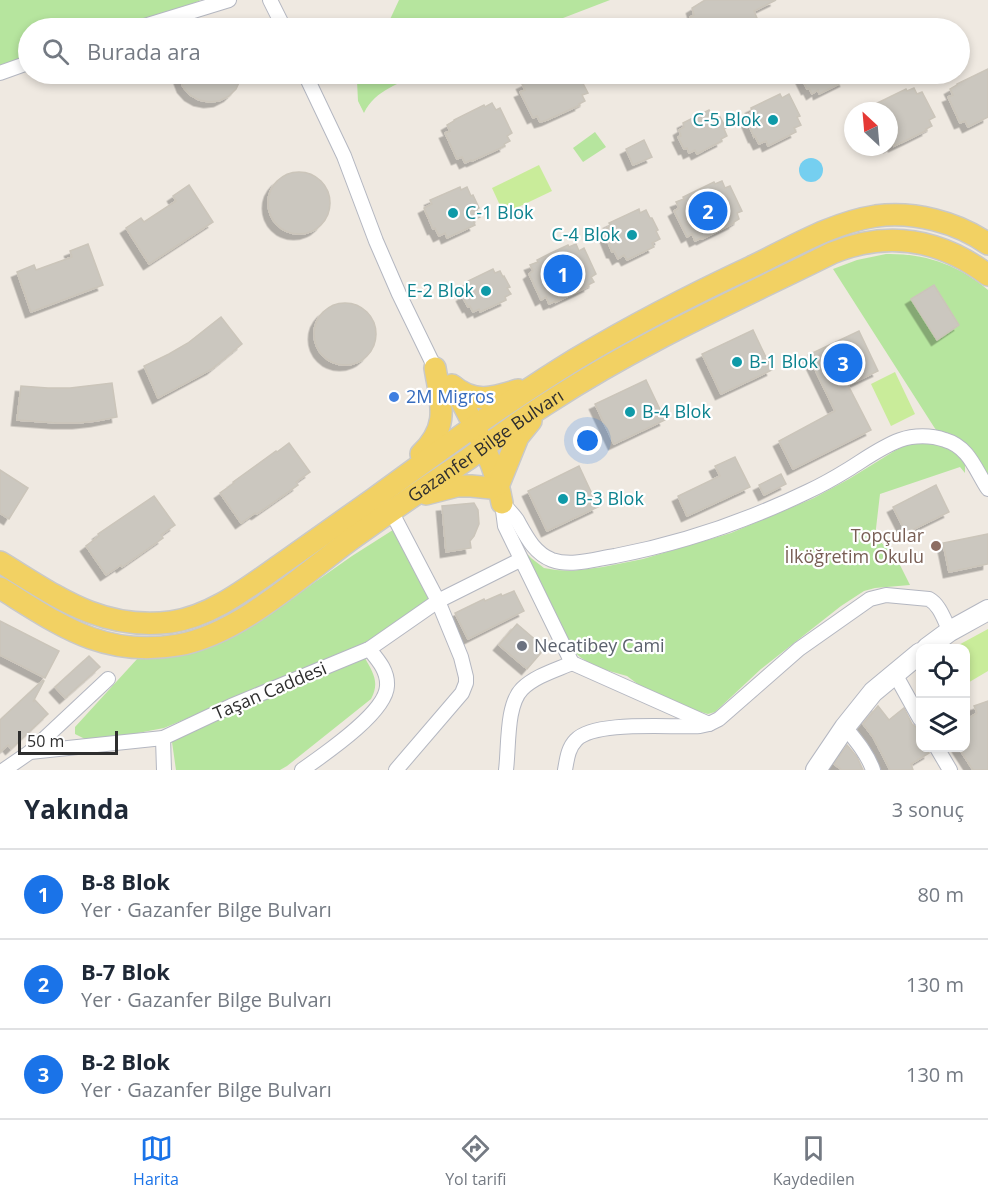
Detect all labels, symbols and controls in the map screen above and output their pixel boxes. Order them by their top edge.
search box [18,18,970,84]
icon: search [39,35,72,68]
text: Burada ara [87,36,201,66]
north arrow [844,102,898,156]
place label: C-5 Blok [692,107,762,131]
marker: C-5 Blok [766,113,780,127]
pin: 2 [688,188,728,234]
place label: C-1 Blok [465,200,534,224]
marker: C-1 Blok [446,206,460,220]
place label: C-4 Blok [551,222,621,246]
marker: C-4 Blok [625,228,639,242]
pin: 1 [544,252,582,296]
place label: E-2 Blok [407,278,475,302]
marker: E-2 Blok [479,284,493,298]
pin: 3 [824,340,862,386]
place label: B-1 Blok [749,349,818,373]
marker: B-1 Blok [730,355,744,369]
street label: Gazanfer Bilge Bulvarı [403,383,568,507]
place label: 2M Migros [406,384,494,408]
marker: 2M Migros [387,390,401,404]
place label: B-4 Blok [642,399,711,423]
marker: B-4 Blok [623,405,637,419]
your location [573,426,602,455]
place label: B-3 Blok [575,486,644,510]
marker: B-3 Blok [556,492,570,506]
place label: Topçular İlköğretim Okulu [785,523,925,568]
marker: Topçular İlköğretim Okulu [929,539,943,553]
place label: Necatibey Cami [534,633,665,657]
marker: Necatibey Cami [515,639,529,653]
map controls [916,644,970,752]
button: locate [916,644,970,698]
street label: Taşan Caddesi [209,655,330,725]
button: layers [916,698,970,752]
scale bar [18,728,118,756]
text: 50 m [27,730,64,752]
text: Yakında [24,791,129,827]
text: 3 sonuç [892,796,964,823]
text: B-8 Blok [81,866,170,896]
text: 1 [38,881,49,908]
text: 80 m [917,881,964,908]
text: Yer · Gazanfer Bilge Bulvarı [81,896,332,923]
text: B-7 Blok [81,956,170,986]
text: 2 [38,971,49,998]
text: 130 m [906,971,964,998]
text: Yer · Gazanfer Bilge Bulvarı [81,986,332,1013]
text: B-2 Blok [81,1046,170,1076]
text: 3 [38,1061,49,1088]
text: 130 m [906,1061,964,1088]
text: Yer · Gazanfer Bilge Bulvarı [81,1076,332,1103]
tab: Harita [133,1132,179,1190]
tab: Yol tarifi [445,1132,507,1190]
tab: Kaydedilen [773,1132,855,1190]

